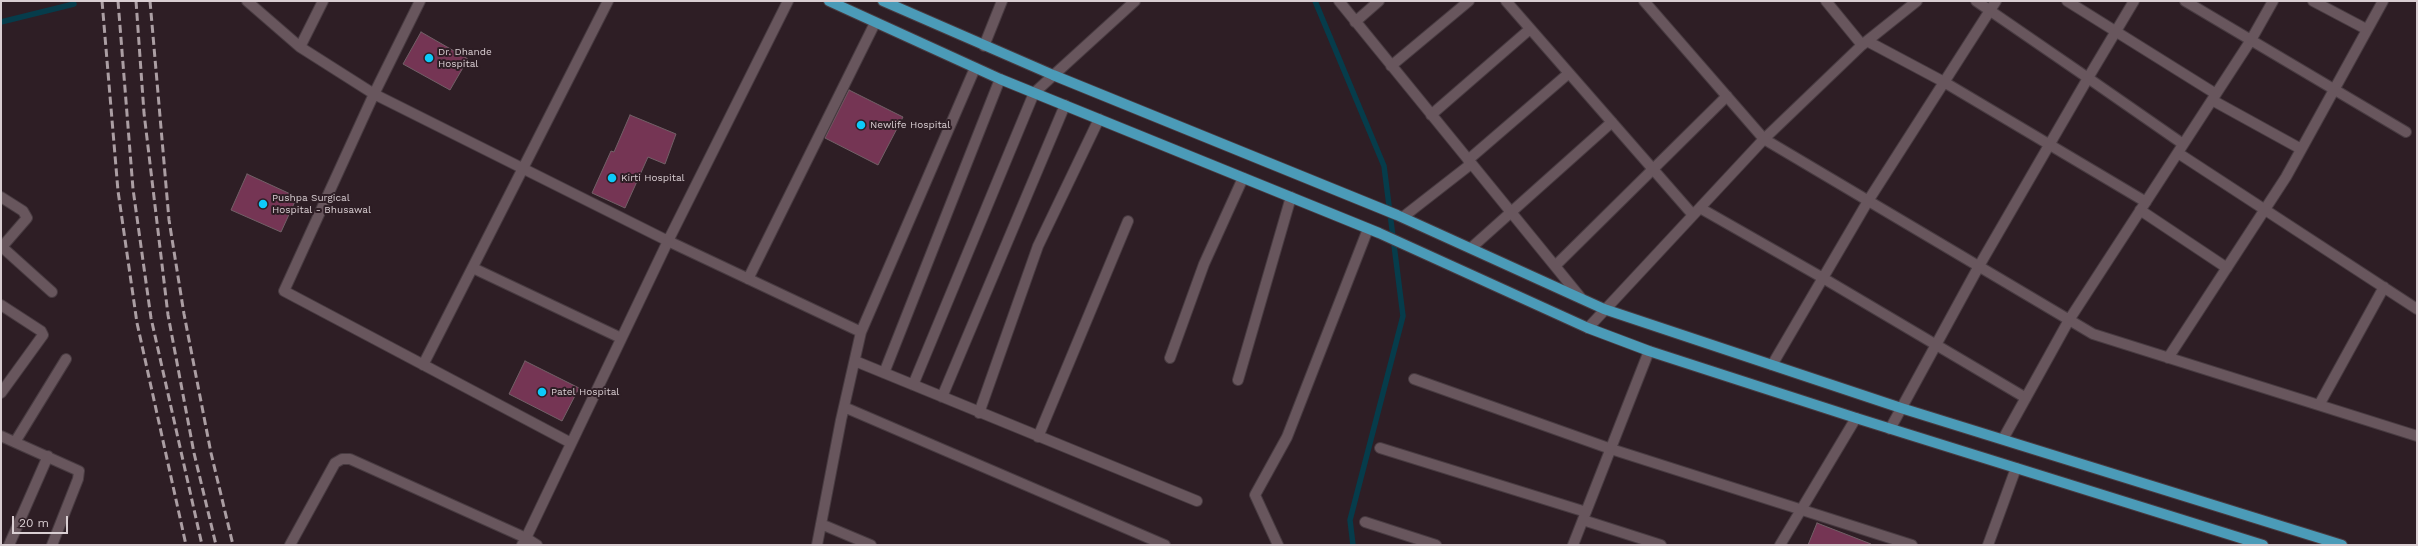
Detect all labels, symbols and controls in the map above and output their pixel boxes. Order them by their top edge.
place label: Dr. Dhande Hospital [438,46,492,70]
marker: Dr. Dhande Hospital [423,52,435,64]
marker: Newlife Hospital [855,119,867,131]
place label: Newlife Hospital [870,119,950,131]
marker: Kirti Hospital [606,172,618,184]
place label: Kirti Hospital [621,172,685,184]
place label: Pushpa Surgical Hospital - Bhusawal [272,192,371,216]
marker: Pushpa Surgical Hospital - Bhusawal [257,198,269,210]
marker: Patel Hospital [536,386,548,398]
place label: Patel Hospital [551,386,619,398]
scale bar [14,508,70,534]
text: 20 m [19,516,49,530]

